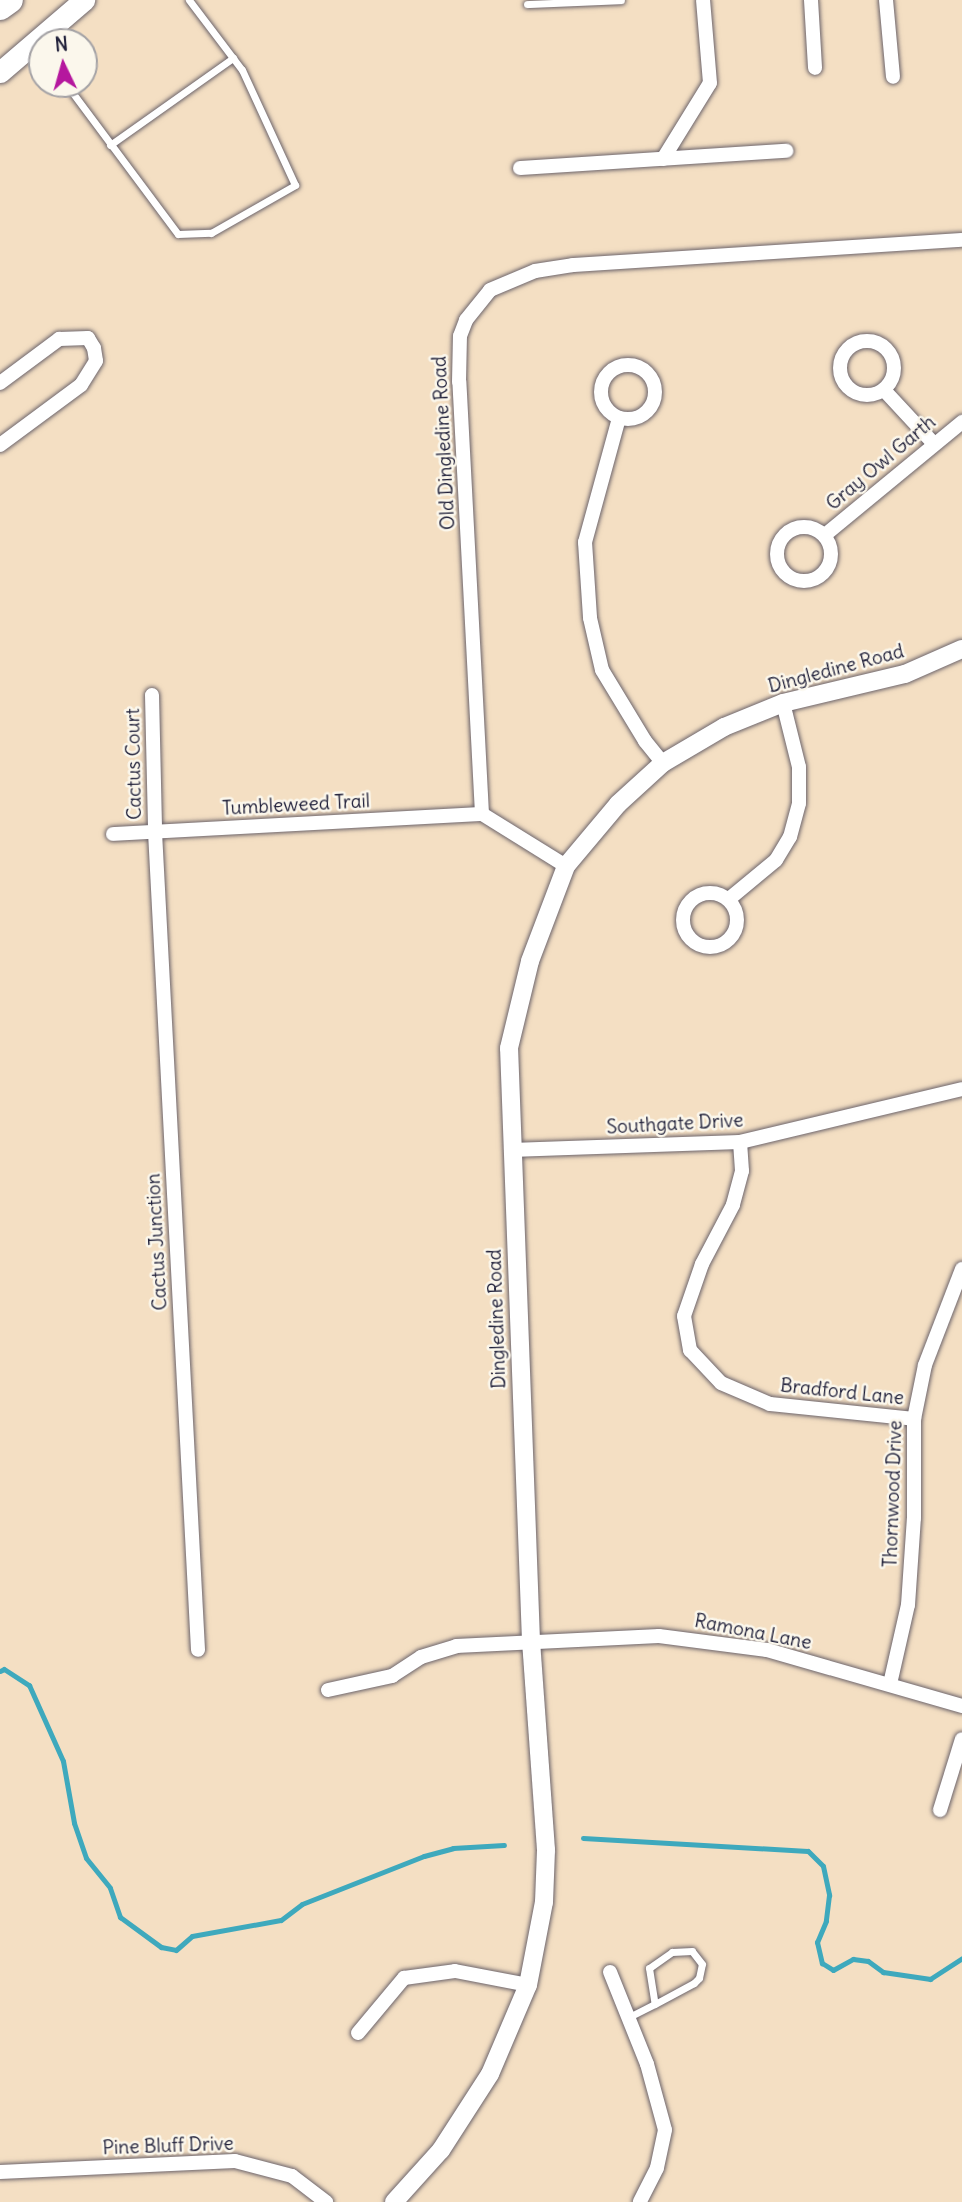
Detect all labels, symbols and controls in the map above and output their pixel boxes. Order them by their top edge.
north arrow [28,28,98,98]
text: N [54,32,69,57]
street label: Old Dingledine Road [428,355,460,531]
street label: Gray Owl Garth [822,411,940,515]
street label: Dingledine Road [766,640,906,698]
street label: Cactus Court [122,708,146,820]
street label: Tumbleweed Trail [221,790,371,820]
street label: Southgate Drive [606,1109,744,1139]
street label: Cactus Junction [142,1173,172,1311]
street label: Dingledine Road [483,1249,511,1389]
street label: Bradford Lane [779,1374,905,1410]
street label: Thornwood Drive [879,1420,907,1568]
street label: Ramona Lane [692,1609,814,1655]
street label: Pine Bluff Drive [102,2132,234,2160]

